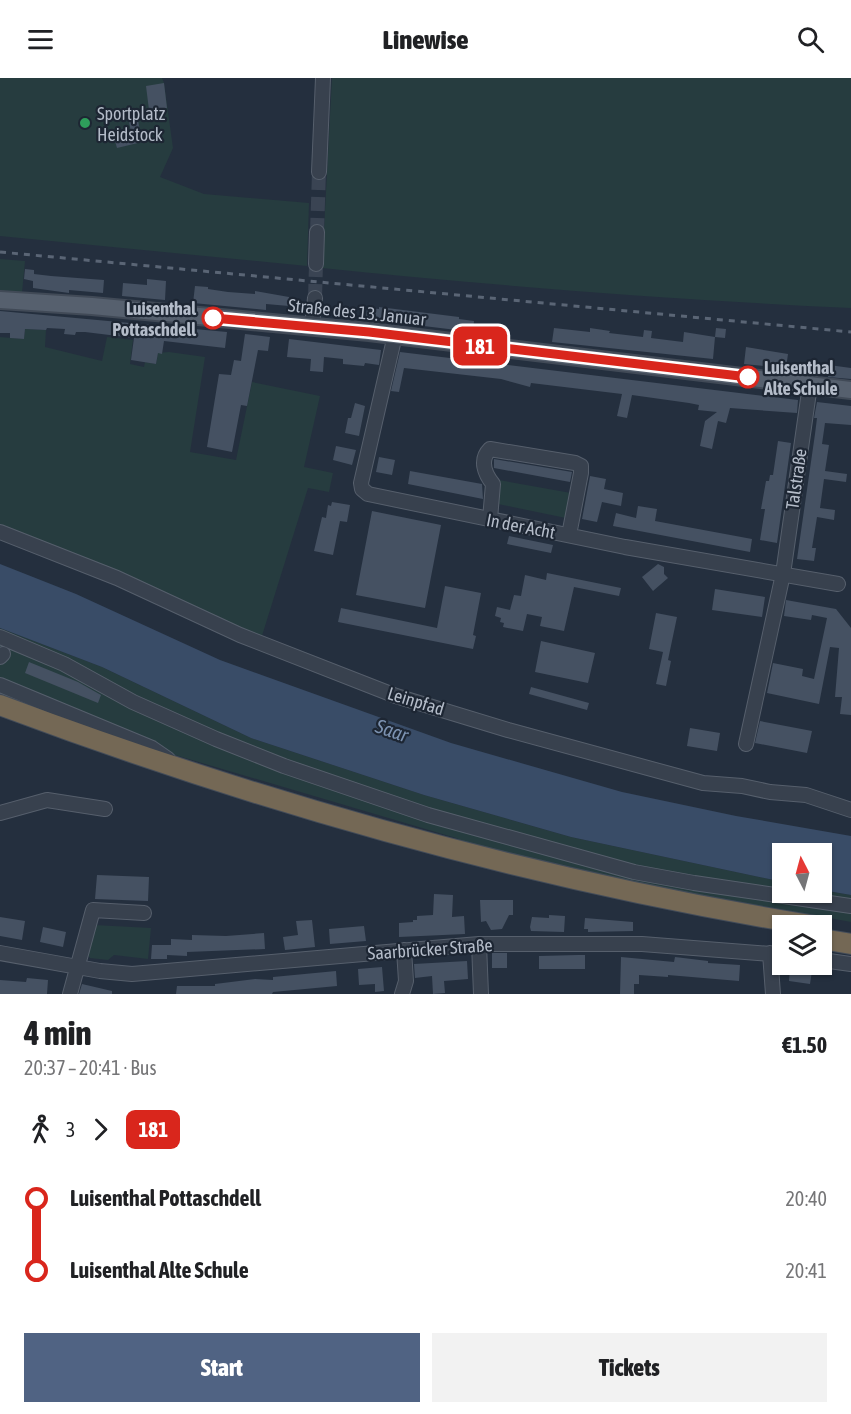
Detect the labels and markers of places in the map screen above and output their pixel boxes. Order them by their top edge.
place label: Sportplatz Heidstock [97,103,166,145]
marker: Sportplatz Heidstock [78,116,92,130]
place label: Luisenthal Pottaschdell [112,298,196,340]
marker: Luisenthal Pottaschdell [202,307,224,329]
place label: Luisenthal Alte Schule [763,357,838,399]
marker: Luisenthal Alte Schule [737,366,759,388]

